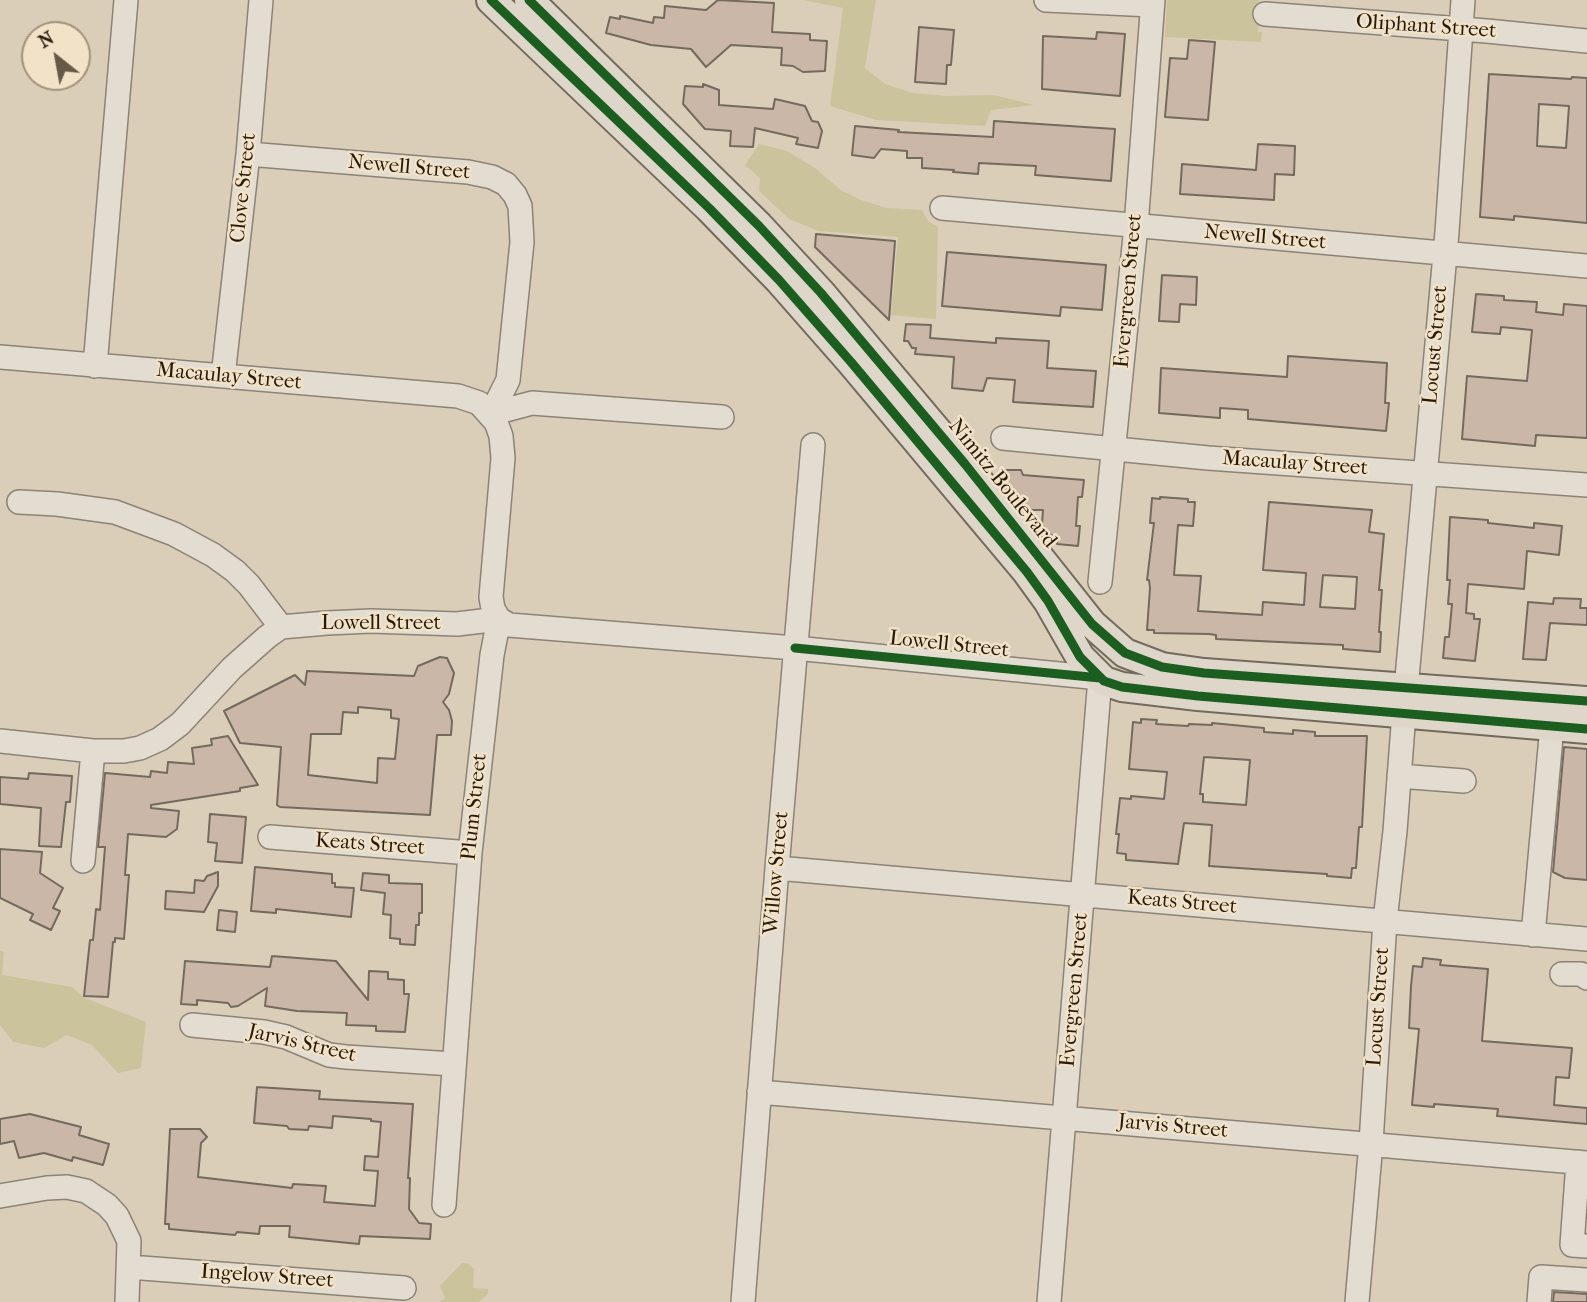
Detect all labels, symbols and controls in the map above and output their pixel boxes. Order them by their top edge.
street label: Oliphant Street [1355,10,1497,44]
north arrow [21,21,91,91]
text: N [34,27,58,53]
street label: Clove Street [226,132,262,244]
street label: Newell Street [347,150,471,186]
street label: Evergreen Street [1110,213,1148,369]
street label: Newell Street [1203,220,1327,256]
street label: Locust Street [1418,284,1454,406]
street label: Macaulay Street [155,358,303,396]
street label: Nimitz Boulevard [942,414,1062,554]
street label: Macaulay Street [1221,446,1369,482]
street label: Lowell Street [321,611,441,637]
street label: Lowell Street [888,626,1010,664]
street label: Plum Street [457,752,493,862]
street label: Willow Street [759,810,795,936]
street label: Keats Street [314,829,426,861]
street label: Keats Street [1126,886,1238,920]
street label: Evergreen Street [1056,912,1094,1068]
street label: Locust Street [1362,946,1396,1068]
street label: Jarvis Street [245,1019,359,1069]
street label: Jarvis Street [1117,1110,1229,1144]
street label: Ingelow Street [200,1260,334,1294]

